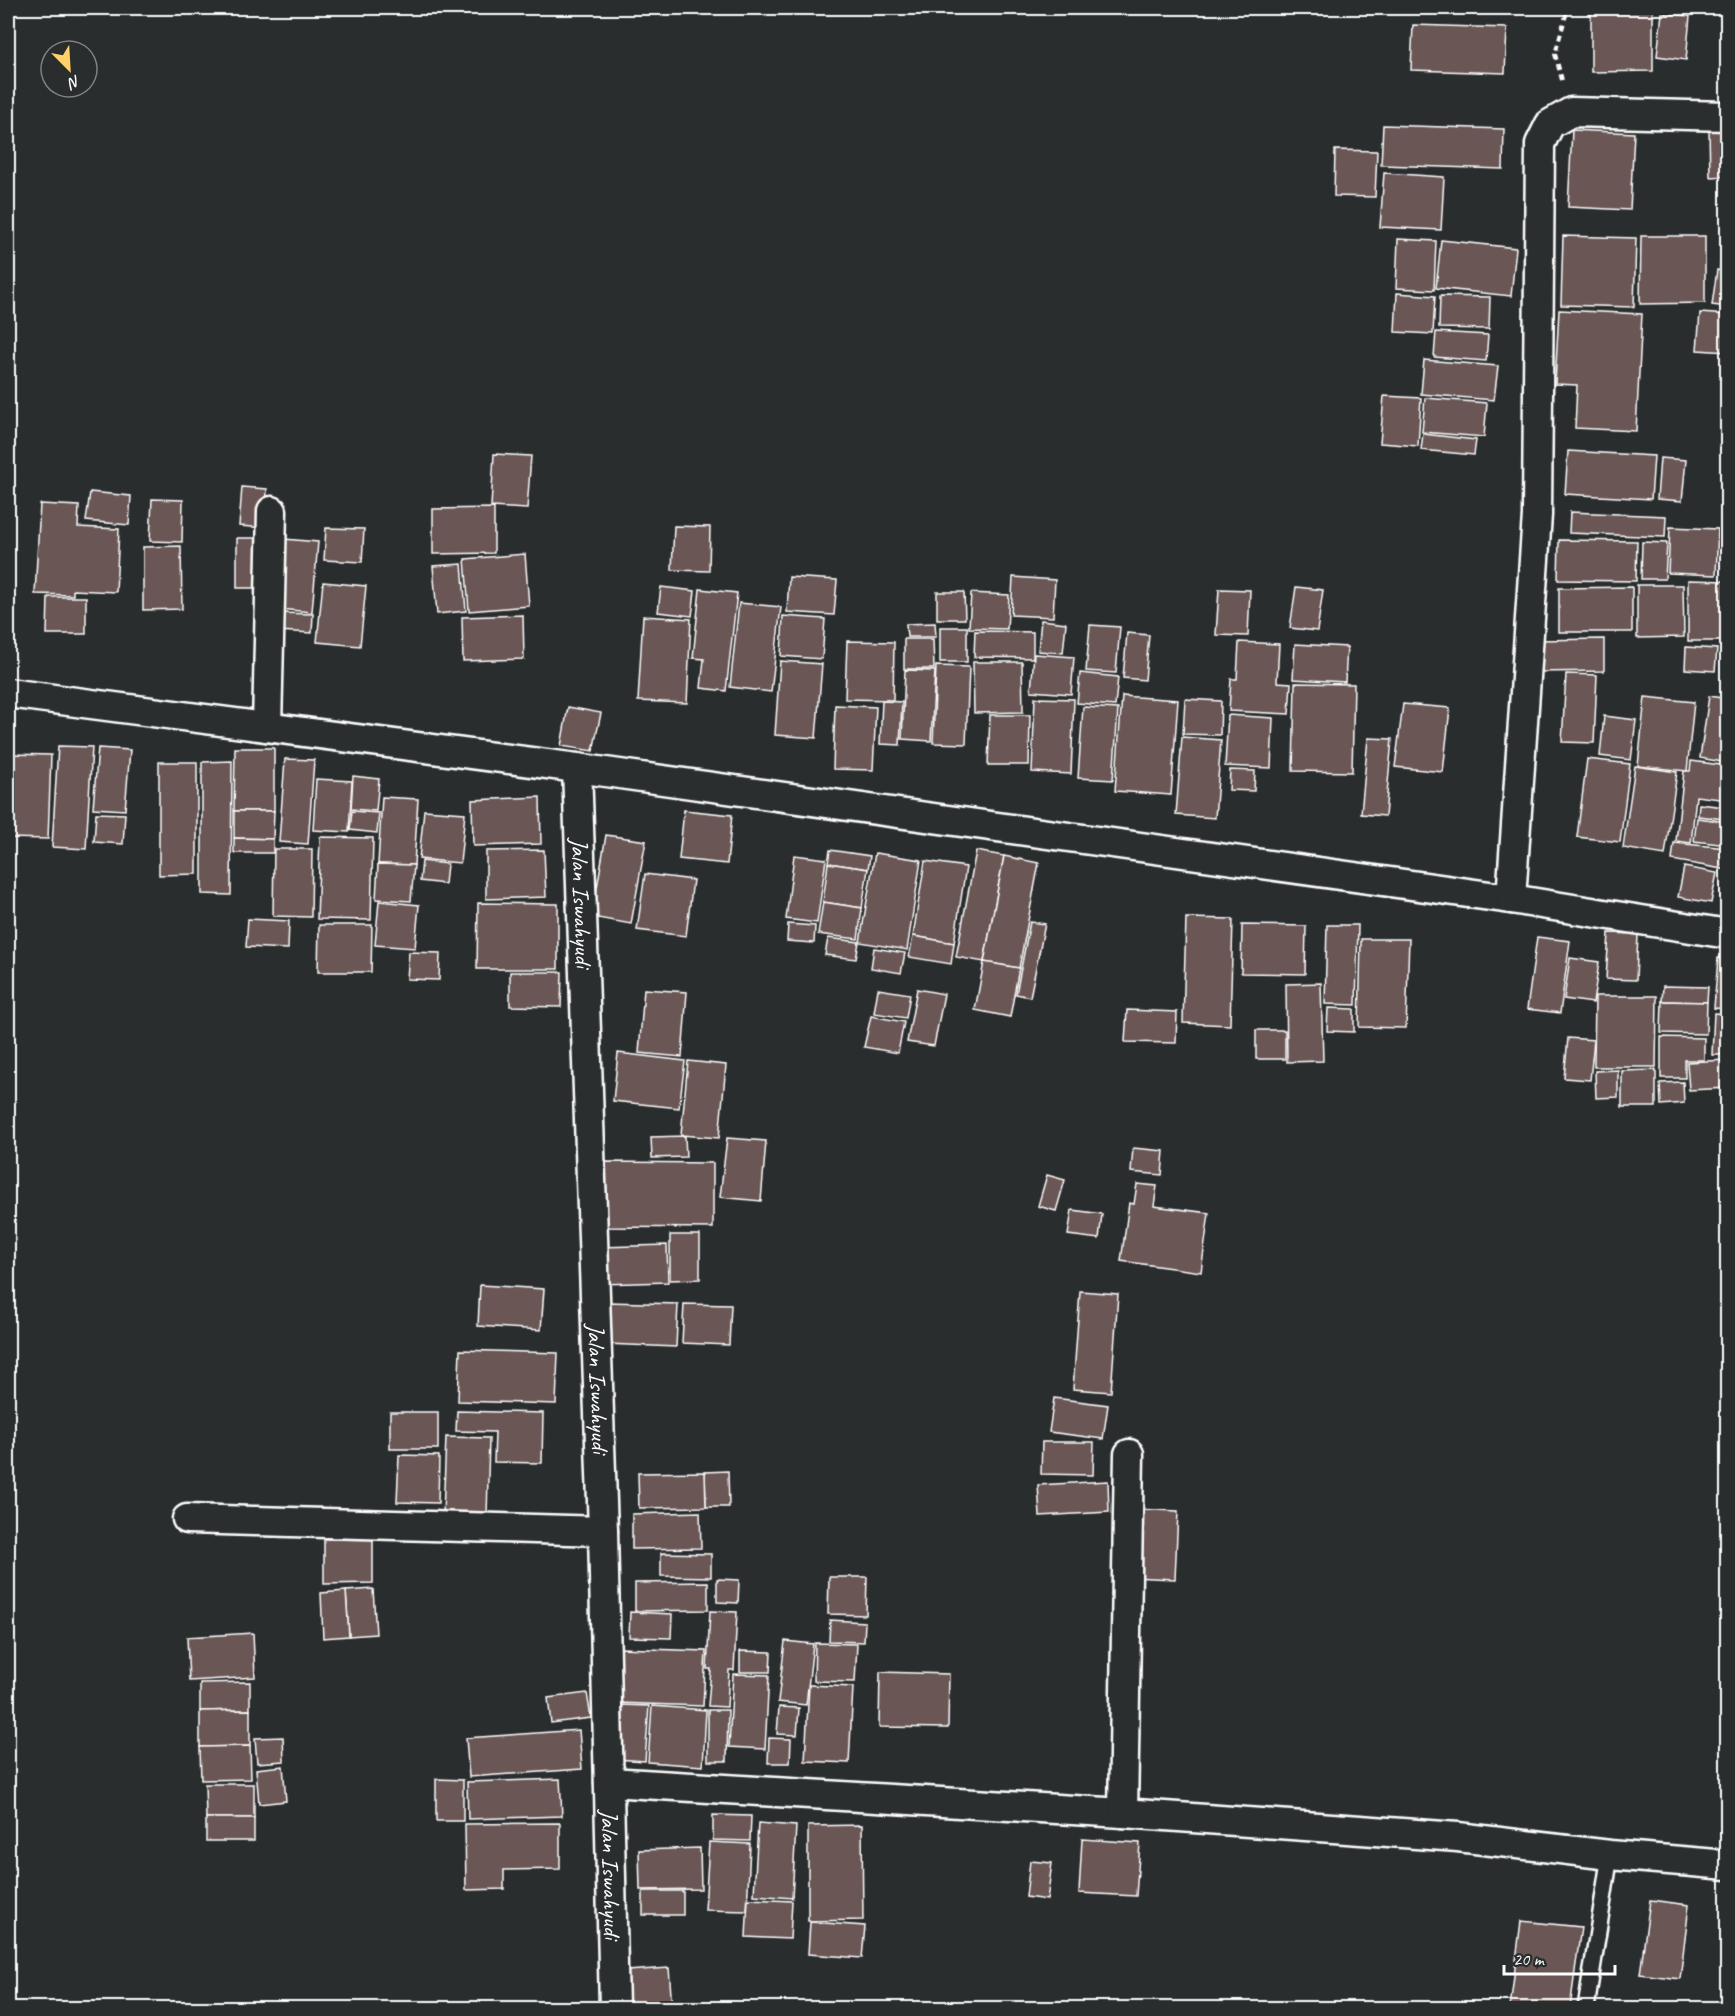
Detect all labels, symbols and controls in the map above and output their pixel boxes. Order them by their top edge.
north arrow [39,39,99,99]
text: N [63,71,83,94]
street label: Jalan Iswahyudi [564,836,599,971]
street label: Jalan Iswahyudi [581,1322,615,1457]
street label: Jalan Iswahyudi [594,1808,627,1942]
scale bar [1504,1938,1615,1976]
text: 20 m [1513,1948,1546,1970]

